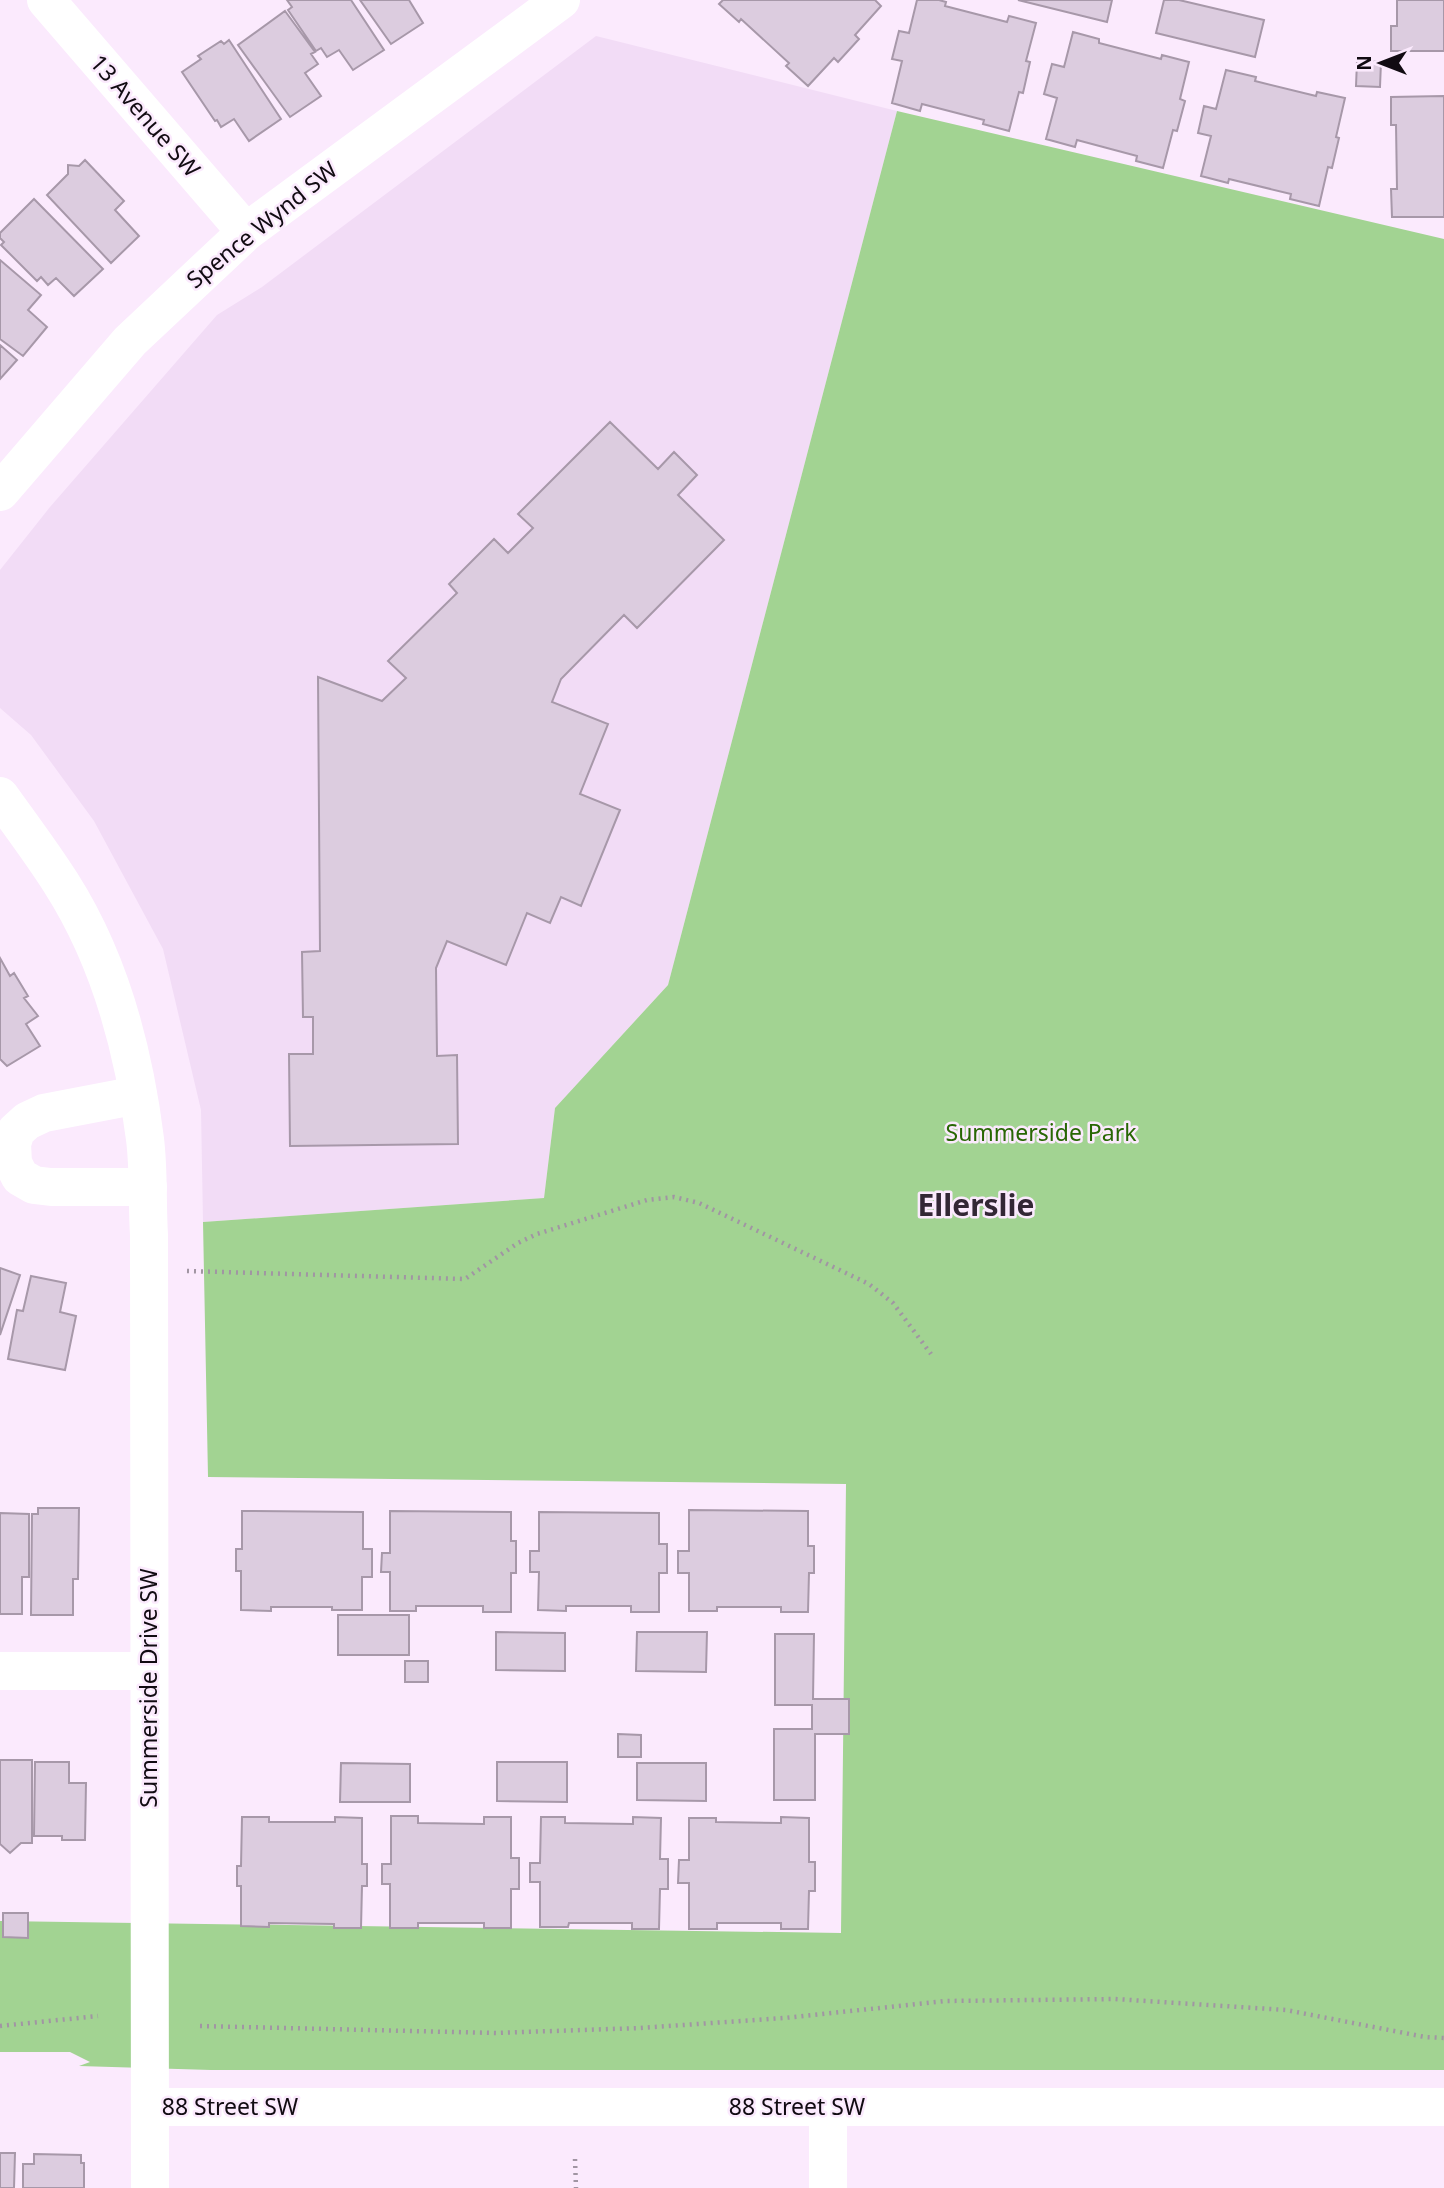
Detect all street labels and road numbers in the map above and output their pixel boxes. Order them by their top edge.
street label: 13 Avenue SW [83,47,208,184]
street label: Spence Wynd SW [179,153,344,295]
street label: Summerside Drive SW [132,1568,164,1808]
street label: 88 Street SW [162,2090,299,2122]
street label: 88 Street SW [729,2090,866,2122]

